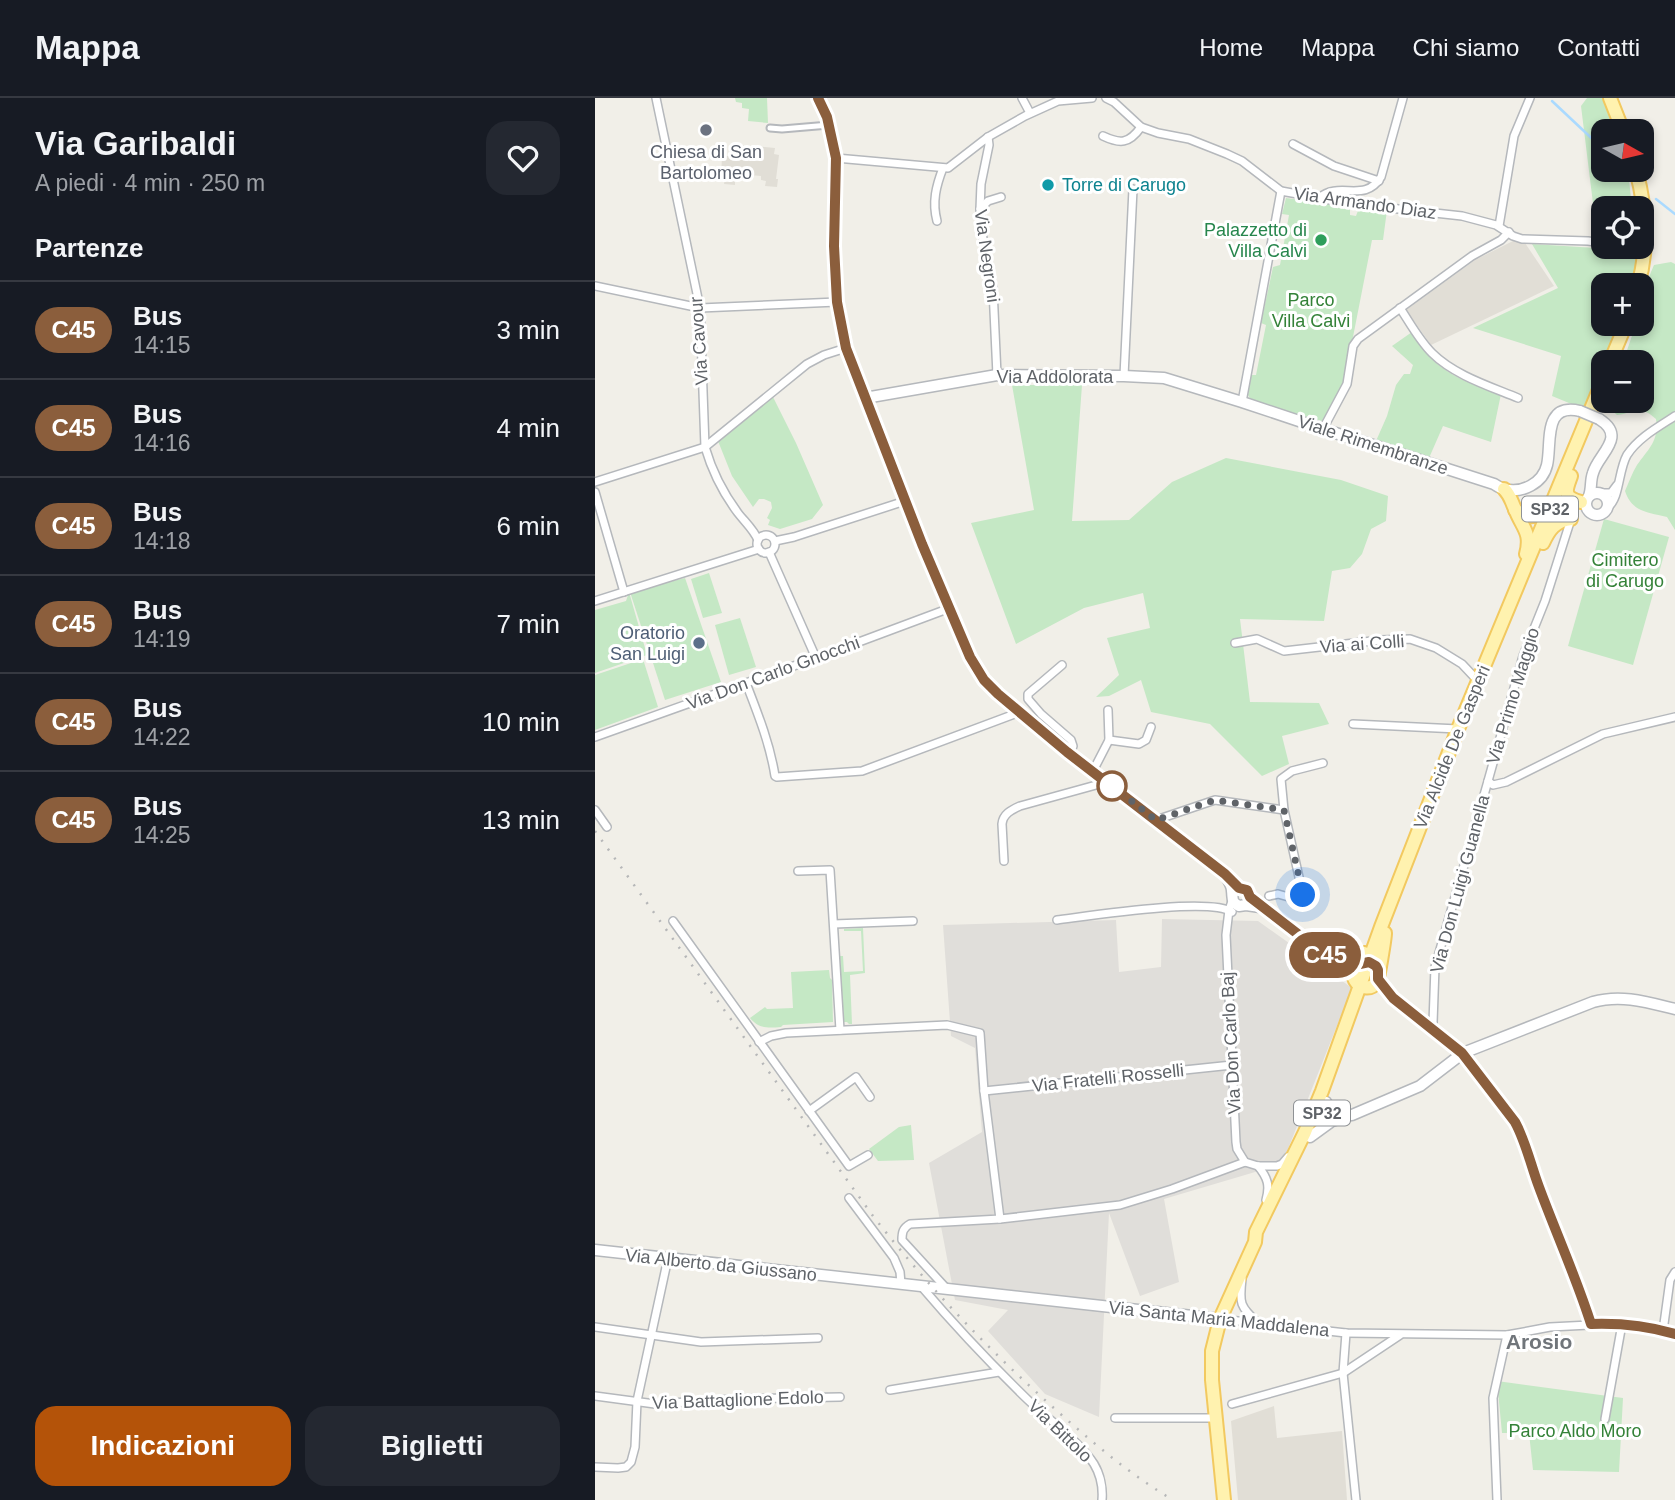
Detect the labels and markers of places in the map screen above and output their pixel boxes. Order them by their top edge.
marker: Chiesa di San Bartolomeo [698,122,714,138]
place label: Chiesa di San Bartolomeo [650,142,762,183]
place label: Torre di Carugo [1062,175,1186,195]
marker: Torre di Carugo [1040,177,1056,193]
place label: Palazzetto di Villa Calvi [1204,220,1307,261]
marker: Palazzetto di Villa Calvi [1313,232,1329,248]
place label: Oratorio San Luigi [610,623,685,664]
marker: Oratorio San Luigi [691,635,707,651]
unlabelled marker [1097,771,1127,801]

